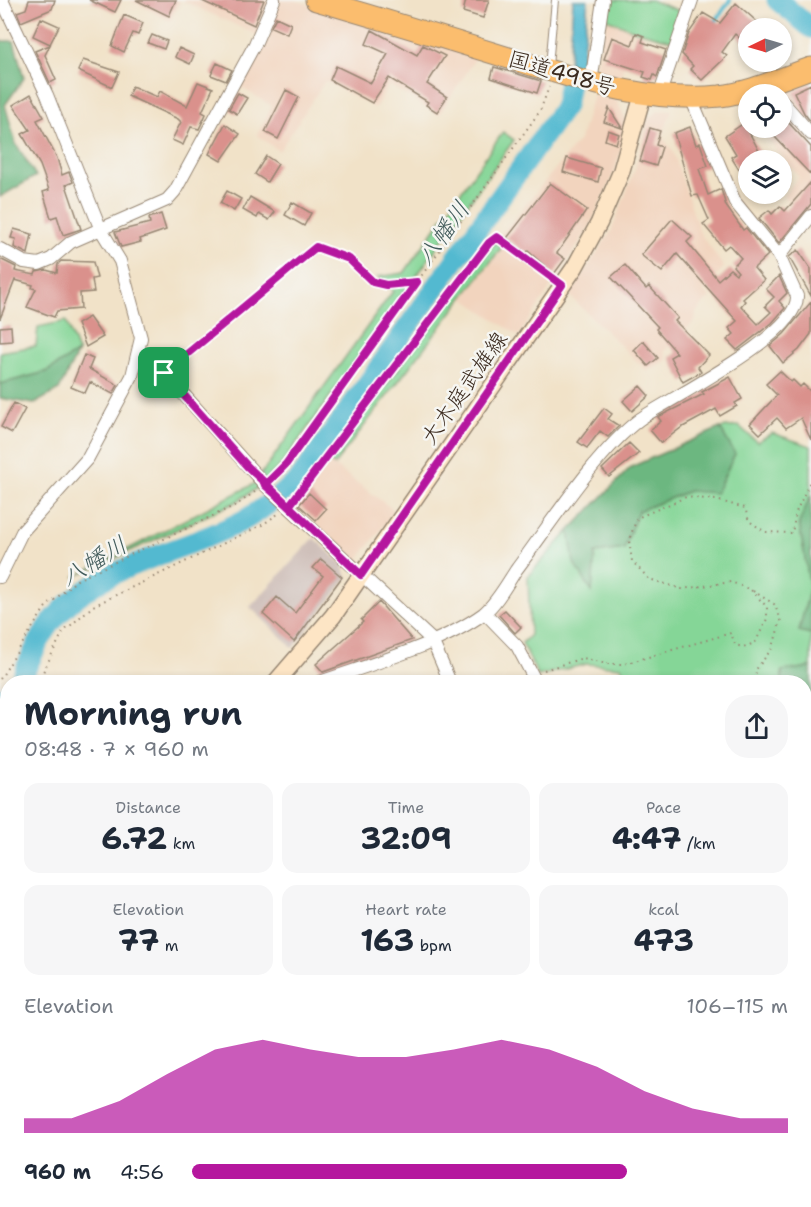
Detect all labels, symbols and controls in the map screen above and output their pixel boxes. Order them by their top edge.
north arrow [738,18,792,72]
map controls [738,18,792,204]
street label: 国道498号 [505,44,619,102]
button: locate [738,84,792,138]
button: layers [738,150,792,204]
water label: 八幡川 [409,194,477,272]
street label: 大木庭武雄線 [414,326,514,450]
pin [138,347,189,398]
icon: arrive [147,356,180,389]
water label: 八幡川 [55,529,133,593]
text: Morning run [24,691,242,736]
button: share [725,695,788,758]
text: 08:48 · 7 × 960 m [24,736,209,762]
text: Distance [116,797,181,818]
text: Time [388,797,424,818]
text: Pace [646,797,681,818]
text: 6.72 [101,818,167,859]
text: 32:09 [360,818,452,859]
text: 4:47 [612,818,682,859]
text: km [167,833,195,854]
text: /km [682,833,716,854]
text: Elevation [113,899,184,920]
text: Heart rate [365,899,447,920]
text: kcal [648,899,679,920]
text: 77 [118,920,159,961]
text: 163 [360,920,414,961]
text: 473 [633,920,694,961]
text: m [159,935,179,956]
text: bpm [414,935,452,956]
text: Elevation [24,993,114,1019]
text: 106–115 m [687,993,788,1019]
text: 960 m [24,1159,91,1185]
text: 4:56 [120,1159,164,1185]

